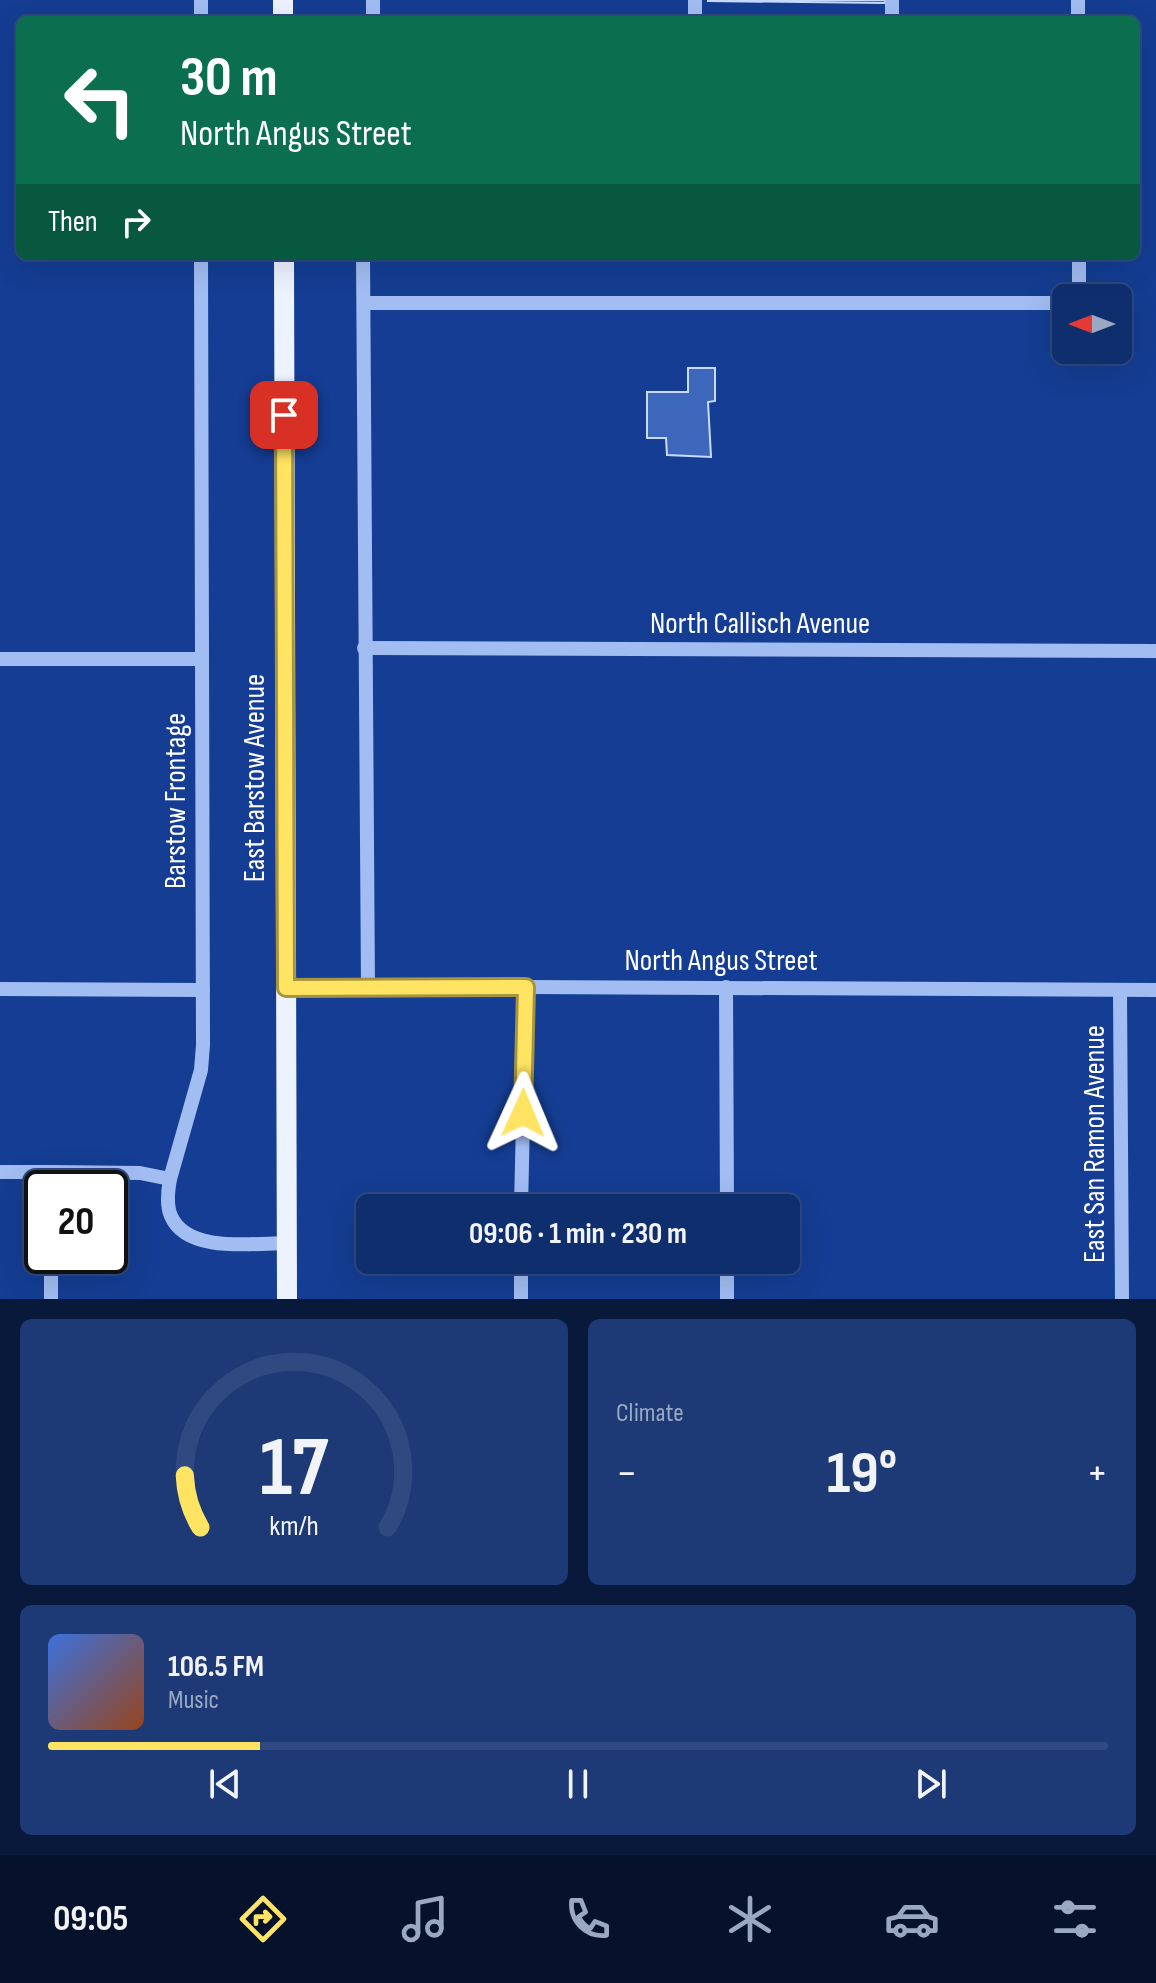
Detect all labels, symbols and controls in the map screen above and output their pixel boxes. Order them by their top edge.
text: 30 m [180,45,278,112]
icon: left [48,48,152,152]
text: North Angus Street [180,113,412,156]
icon: right [114,200,158,244]
text: Then [48,204,98,240]
north arrow [1052,284,1132,364]
map controls [1052,284,1132,364]
pin [250,381,318,449]
icon: arrive [262,393,306,437]
street label: North Callisch Avenue [650,606,870,642]
street label: East Barstow Avenue [237,674,273,882]
street label: Barstow Frontage [158,713,194,889]
street label: North Angus Street [624,943,818,979]
street label: East San Ramon Avenue [1077,1025,1113,1263]
position arrow [481,1071,565,1155]
speed limit sign: 20 [24,1170,128,1274]
text: 09:06 · 1 min · 230 m [469,1216,687,1252]
text: Climate [616,1398,684,1429]
text: 17 [260,1419,329,1519]
text: 19° [827,1438,897,1510]
text: − [616,1447,638,1500]
text: + [1086,1447,1108,1500]
text: km/h [269,1509,319,1544]
text: 106.5 FM [168,1649,264,1685]
text: Music [168,1685,219,1716]
icon: previous [203,1762,247,1806]
icon: pause [556,1762,600,1806]
icon: next [909,1762,953,1806]
icon: directions [235,1891,291,1947]
icon: music [397,1891,453,1947]
icon: phone [560,1891,616,1947]
icon: climate [722,1891,778,1947]
icon: car [884,1891,940,1947]
icon: filters [1047,1891,1103,1947]
text: 09:05 [53,1898,128,1941]

